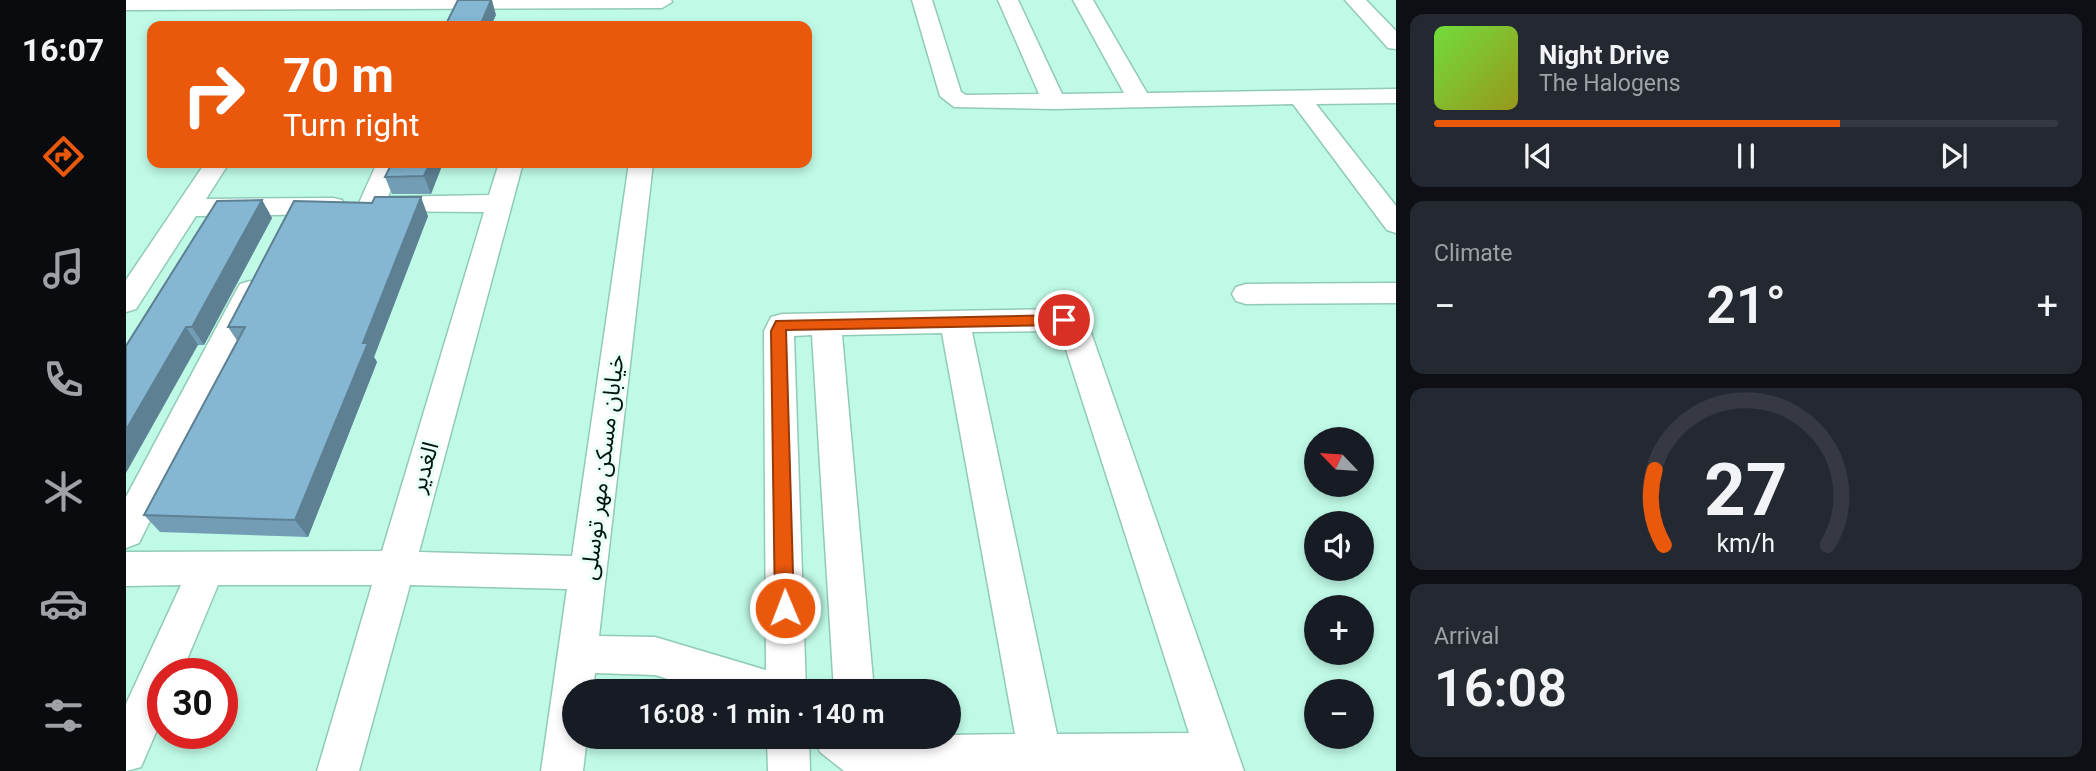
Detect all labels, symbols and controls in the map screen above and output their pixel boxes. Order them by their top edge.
text: 16:07 [22,31,104,69]
text: Night Drive [1539,40,1669,70]
text: 70 m [283,47,394,104]
icon: right [168,49,259,140]
text: The Halogens [1539,70,1681,97]
text: Turn right [283,106,419,144]
icon: directions [39,132,88,181]
icon: previous [1519,137,1557,175]
icon: pause [1727,137,1765,175]
icon: next [1935,137,1973,175]
text: Climate [1434,240,1513,267]
icon: music [39,244,88,293]
text: 21° [1706,275,1786,336]
text: − [1434,284,1456,328]
text: + [2036,284,2058,328]
pin [1034,290,1094,350]
icon: arrive [1045,301,1083,339]
street label: خیابان مسکن مهر توسلی [575,353,630,581]
icon: phone [39,355,88,404]
north arrow [1304,427,1374,497]
map controls [1304,427,1374,749]
street label: الغدیر [404,439,445,497]
text: 27 [1704,447,1788,533]
icon: climate [39,467,88,516]
button: sound [1304,511,1374,581]
text: km/h [1717,529,1775,558]
position arrow [748,571,822,645]
icon: car [39,579,88,628]
button: + [1304,595,1374,665]
text: Arrival [1434,623,1499,650]
speed limit sign: 30 [147,658,238,749]
text: 16:08 [1434,658,1567,719]
button: − [1304,679,1374,749]
icon: filters [39,691,88,740]
text: 16:08 · 1 min · 140 m [638,699,885,729]

